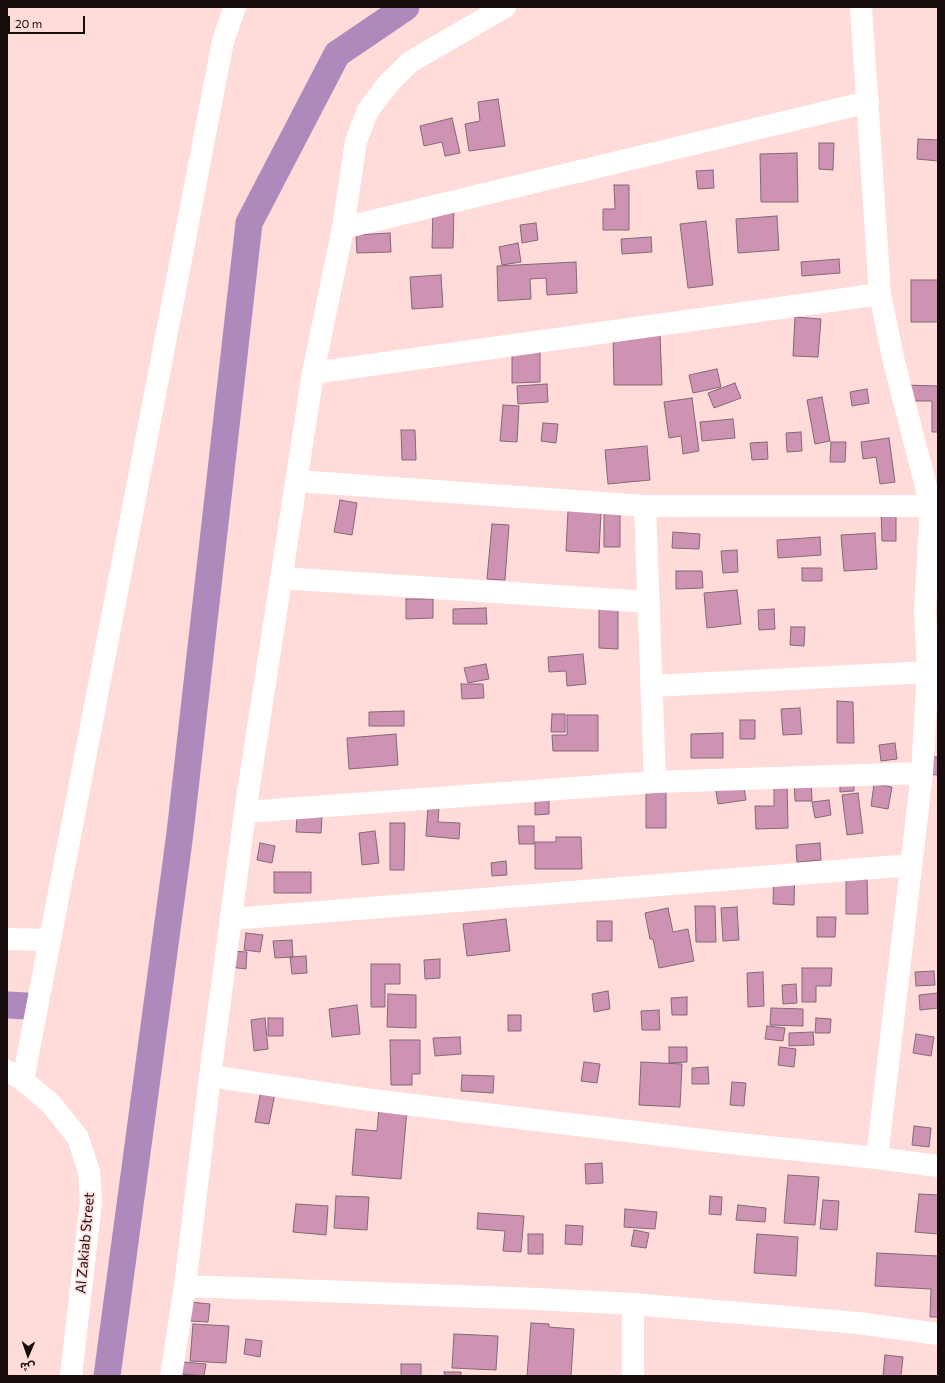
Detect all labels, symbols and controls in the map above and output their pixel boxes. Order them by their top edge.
scale bar [10,8,87,34]
text: 20 m [15,16,42,30]
street label: Al Zakiab Street [72,1192,98,1294]
north arrow [8,1335,48,1375]
text: ش [20,1361,35,1374]

